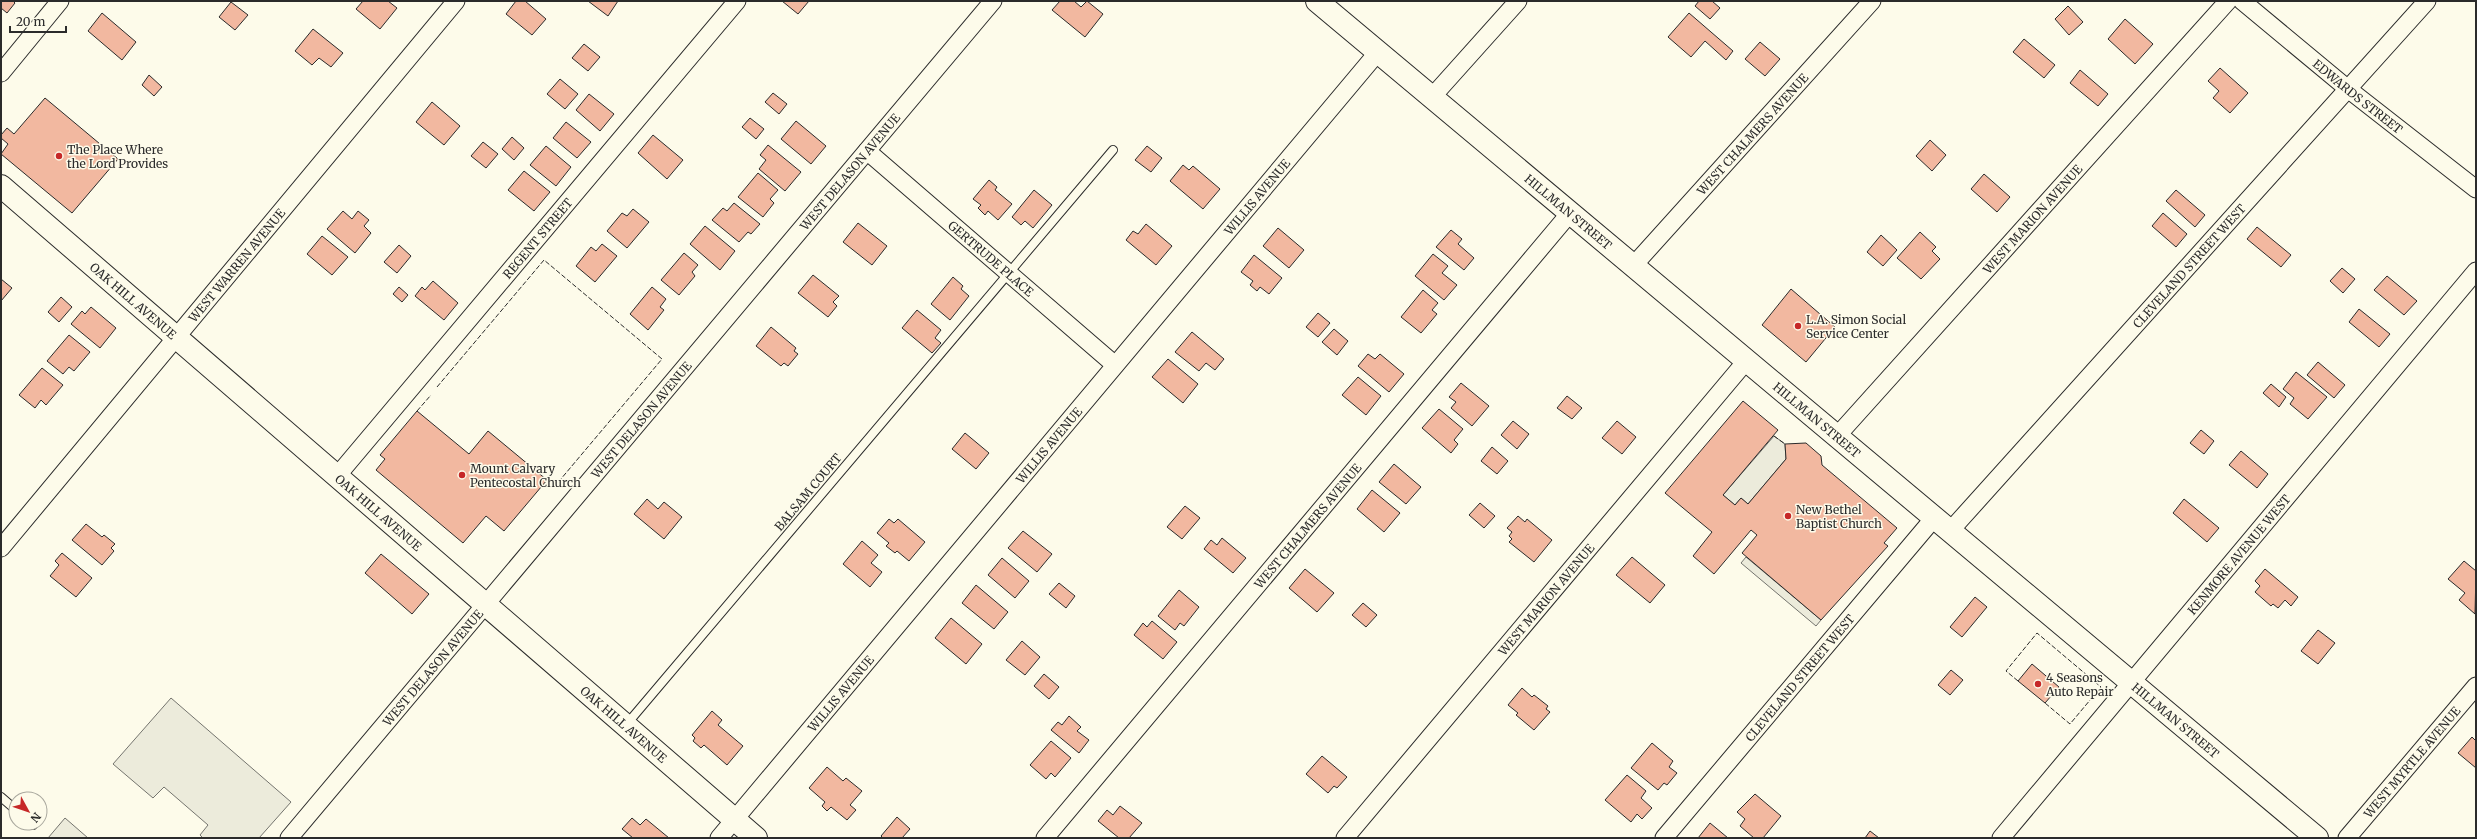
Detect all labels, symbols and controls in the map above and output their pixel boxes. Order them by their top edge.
scale bar [10,8,66,34]
text: 20 m [16,14,45,29]
street label: EDWARDS STREET [2310,56,2406,137]
street label: WEST CHALMERS AVENUE [1693,70,1811,198]
street label: WEST DELASON AVENUE [796,110,903,234]
place label: The Place Where the Lord Provides [67,142,168,171]
marker: The Place Where the Lord Provides [54,151,64,161]
street label: WILLIS AVENUE [1220,155,1293,238]
street label: WEST MARION AVENUE [1979,161,2085,277]
street label: HILLMAN STREET [1522,171,1616,253]
street label: REGENT STREET [499,194,576,281]
street label: CLEVELAND STREET WEST [2129,200,2249,331]
street label: WEST WARREN AVENUE [184,205,288,326]
street label: GERTRUDE PLACE [945,217,1037,299]
street label: OAK HILL AVENUE [87,259,180,342]
place label: L.A. Simon Social Service Center [1806,312,1906,341]
marker: L.A. Simon Social Service Center [1793,321,1803,331]
street label: WEST DELASON AVENUE [587,358,695,481]
street label: HILLMAN STREET [1770,379,1864,461]
street label: WILLIS AVENUE [1012,404,1085,487]
street label: BALSAM COURT [771,450,845,534]
street label: WEST CHALMERS AVENUE [1250,460,1364,592]
place label: Mount Calvary Pentecostal Church [470,461,581,490]
marker: Mount Calvary Pentecostal Church [457,470,467,480]
street label: OAK HILL AVENUE [332,471,425,554]
street label: KENMORE AVENUE WEST [2184,491,2294,617]
place label: New Bethel Baptist Church [1796,502,1882,531]
marker: New Bethel Baptist Church [1783,511,1793,521]
street label: WEST MARION AVENUE [1494,540,1597,659]
street label: WEST DELASON AVENUE [379,606,486,729]
street label: CLEVELAND STREET WEST [1742,610,1858,744]
street label: WILLIS AVENUE [804,652,877,735]
place label: 4 Seasons Auto Repair [2045,670,2114,699]
marker: 4 Seasons Auto Repair [2033,679,2043,689]
street label: HILLMAN STREET [2129,679,2223,761]
street label: OAK HILL AVENUE [578,682,670,766]
street label: WEST MYRTLE AVENUE [2360,703,2463,821]
north arrow [8,791,48,831]
text: N [27,810,44,825]

